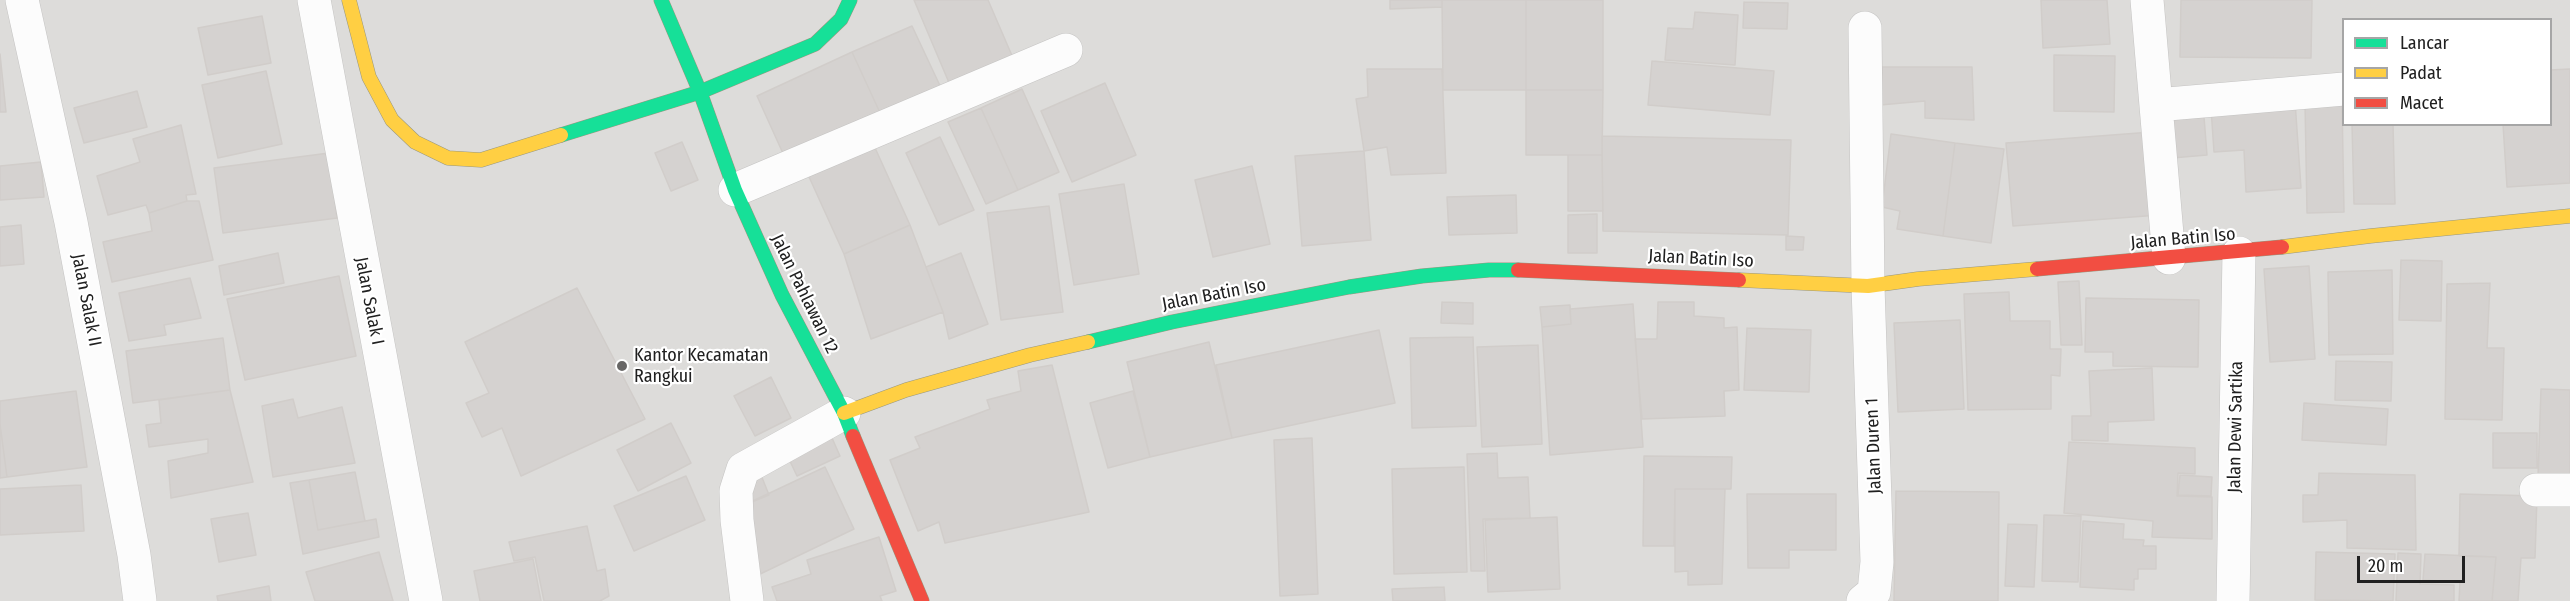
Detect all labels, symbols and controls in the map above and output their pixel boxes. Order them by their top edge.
legend [2342,18,2552,126]
text: Lancar [2400,32,2449,54]
text: Padat [2400,62,2442,84]
text: Macet [2400,92,2444,114]
street label: Jalan Batin Iso [2130,224,2236,254]
street label: Jalan Pahlawan 12 [766,231,842,357]
street label: Jalan Batin Iso [1648,245,1754,273]
street label: Jalan Salak II [66,252,106,348]
street label: Jalan Salak I [350,255,388,347]
street label: Jalan Batin Iso [1160,274,1268,316]
place label: Kantor Kecamatan Rangkui [634,345,769,388]
marker: Kantor Kecamatan Rangkui [615,359,629,373]
street label: Jalan Dewi Sartika [2224,361,2248,493]
street label: Jalan Duren 1 [1862,398,1886,494]
scale bar [2360,544,2468,582]
text: 20 m [2368,555,2403,577]

